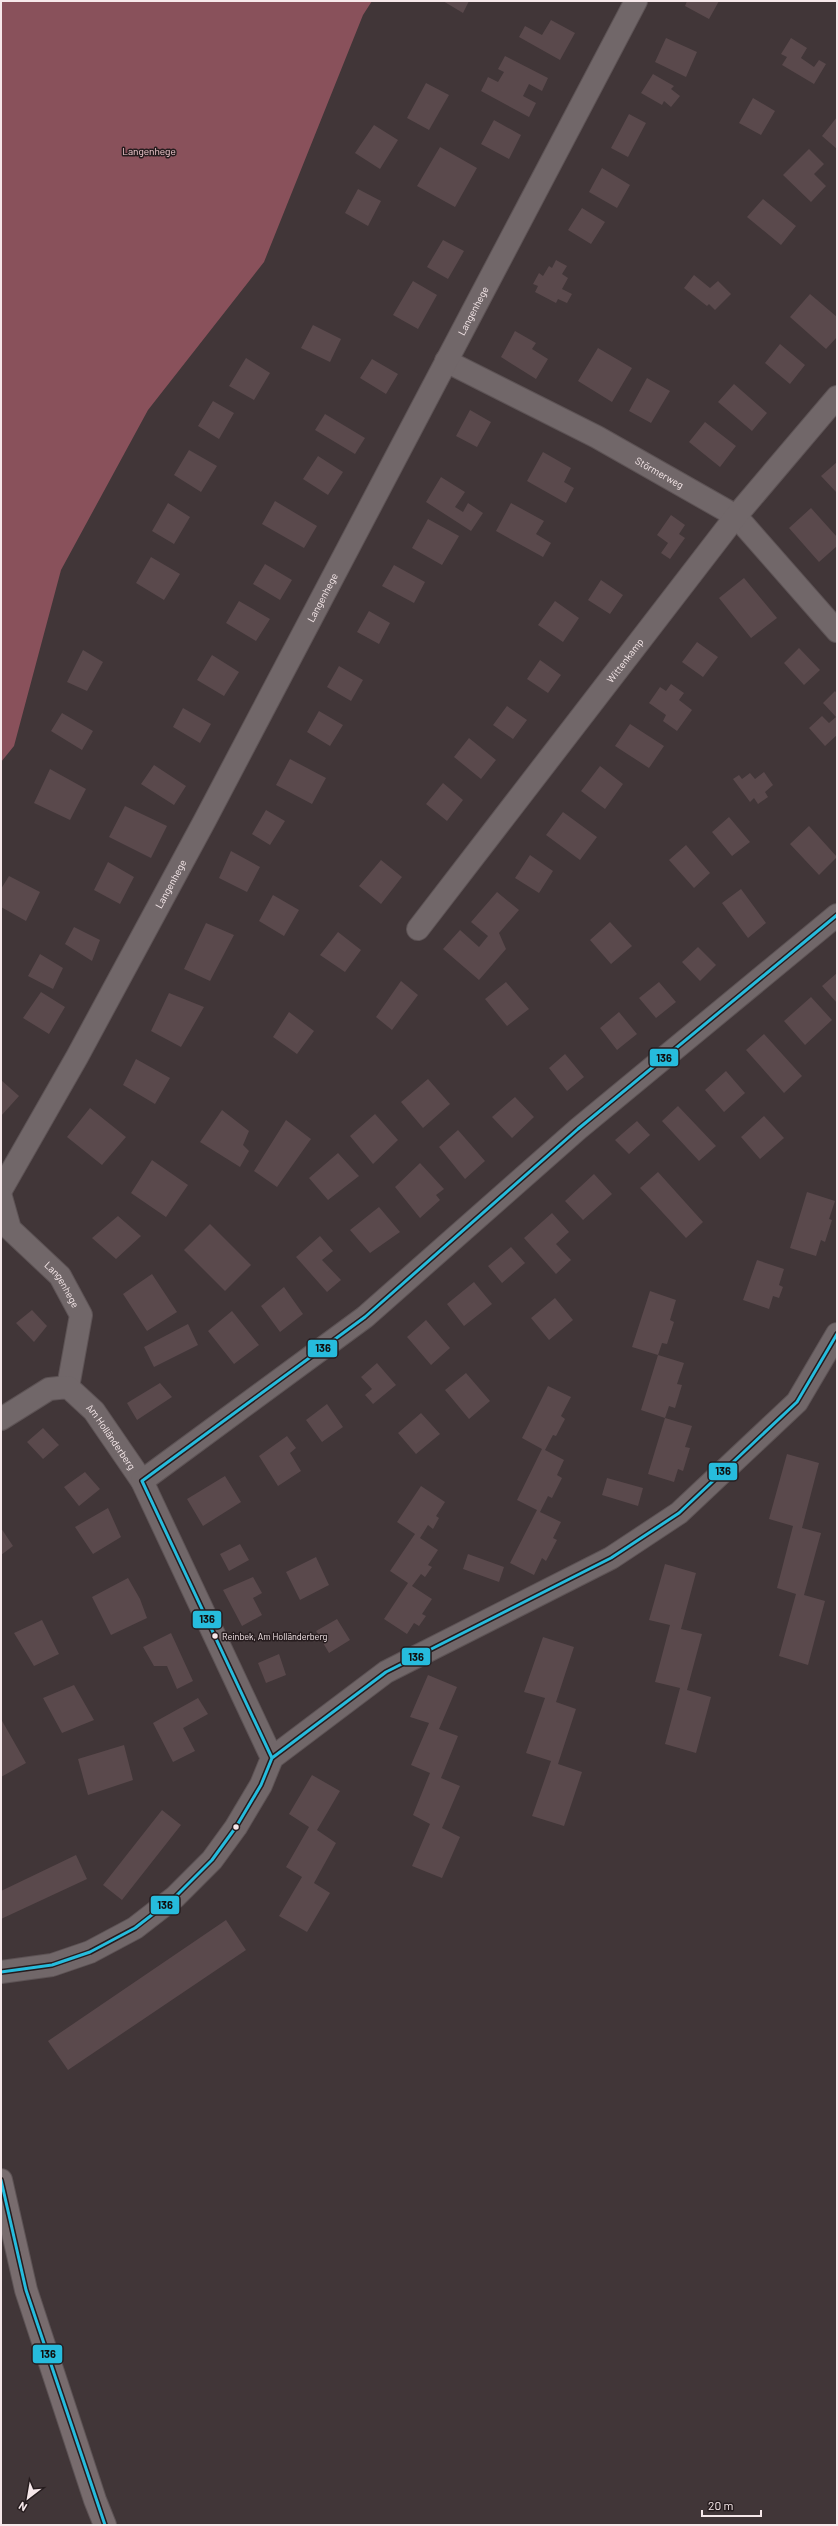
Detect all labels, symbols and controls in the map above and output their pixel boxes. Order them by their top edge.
park label: Langenhege [122,145,176,157]
street label: Langenhege [455,284,491,337]
street label: Störmerweg [633,454,686,491]
street label: Langenhege [304,571,340,624]
street label: Wittenkamp [604,636,646,685]
street label: Langenhege [153,857,189,910]
line badge: 136 [649,1048,679,1067]
text: 136 [656,1051,672,1064]
street label: Langenhege [42,1259,82,1310]
line badge: 136 [307,1339,338,1358]
text: 136 [315,1341,331,1354]
street label: Am Holländerberg [84,1401,138,1472]
line badge: 136 [708,1462,738,1481]
text: 136 [715,1464,731,1477]
line badge: 136 [192,1610,222,1629]
text: 136 [199,1612,215,1625]
marker: Reinbek, Am Holländerberg [210,1631,220,1641]
place label: Reinbek, Am Holländerberg [222,1631,328,1642]
line badge: 136 [401,1647,431,1666]
text: 136 [408,1650,424,1663]
unlabelled marker [231,1822,241,1832]
line badge: 136 [150,1895,180,1915]
text: 136 [157,1898,173,1911]
line badge: 136 [32,2344,63,2364]
text: 136 [40,2347,56,2360]
north arrow [8,2478,48,2518]
scale bar [702,2492,761,2518]
text: 20 m [708,2498,734,2512]
text: N [16,2500,29,2514]

